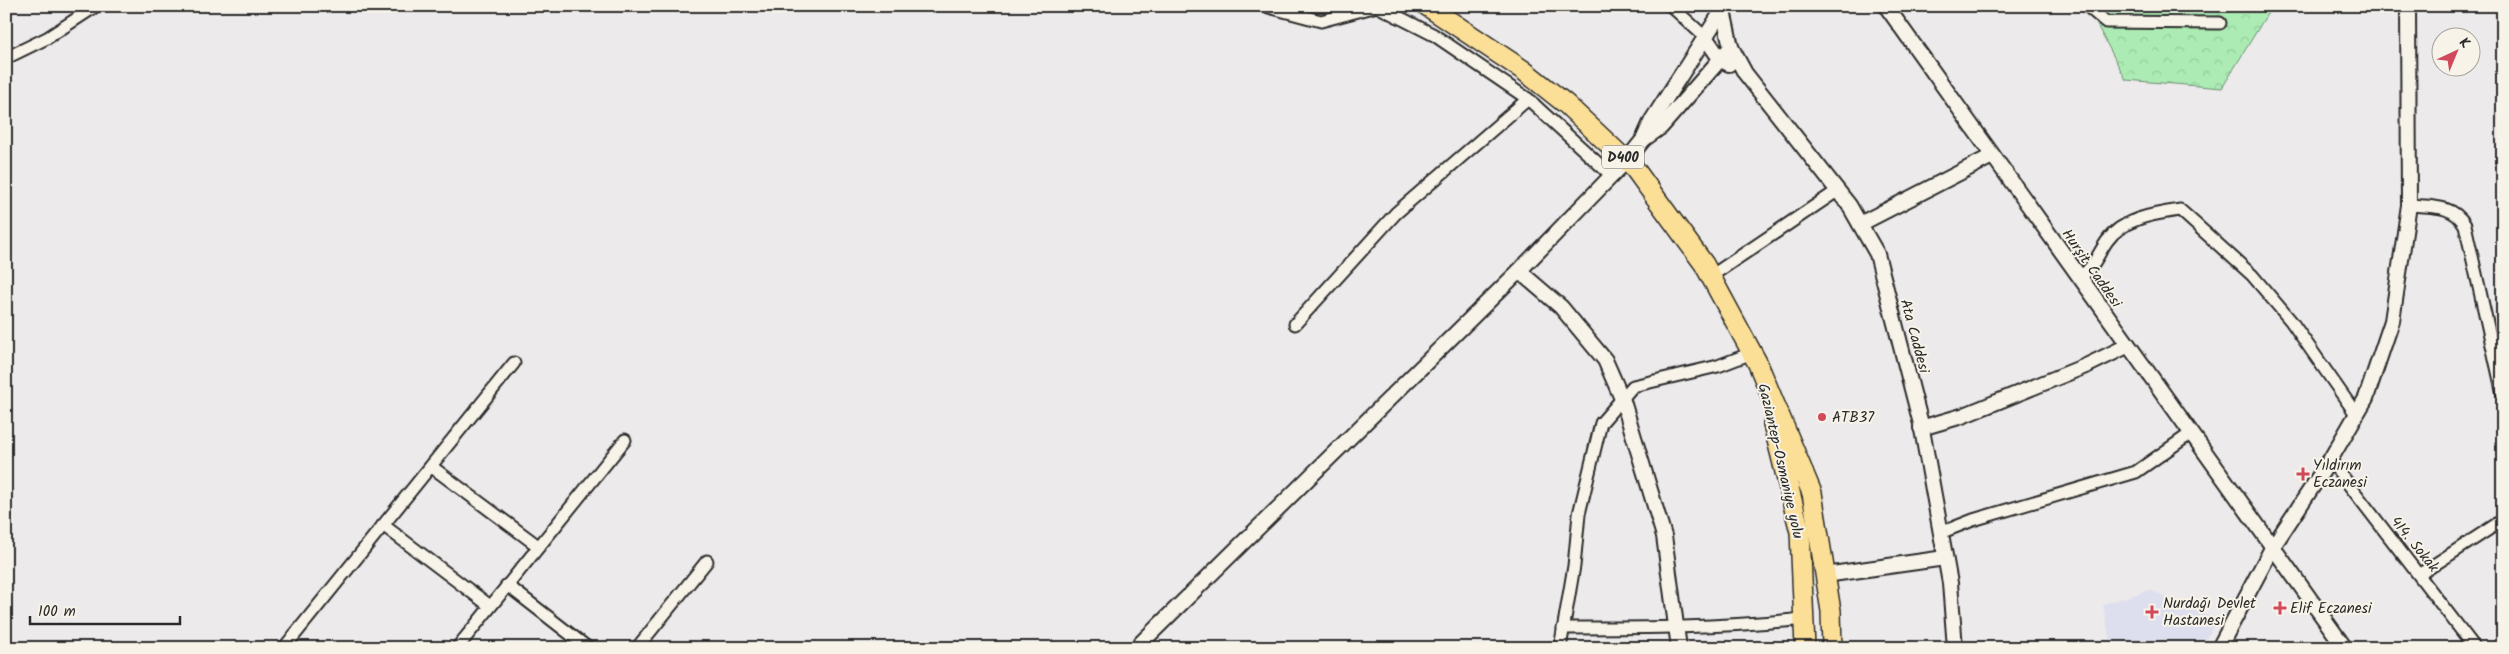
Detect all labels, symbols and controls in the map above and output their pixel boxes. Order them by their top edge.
north arrow [2432,28,2482,78]
text: K [2454,33,2475,55]
road number: D400 [1602,146,1644,168]
street label: Hurşit Caddesi [2055,224,2128,314]
street label: Ata Caddesi [1893,297,1936,377]
street label: Gaziantep-Osmaniye yolu [1750,381,1810,541]
place label: ATB37 [1832,406,1875,430]
marker: ATB37 [1816,411,1828,423]
place label: Yıldırım Eczanesi [2313,454,2368,495]
marker: Yıldırım Eczanesi [2297,468,2309,480]
street label: 414. Sokak [2384,511,2445,579]
place label: Nurdağı Devlet Hastanesi [2163,592,2256,633]
scale bar [30,594,180,626]
place label: Elif Eczanesi [2290,597,2373,621]
text: 100 m [38,600,76,624]
marker: Elif Eczanesi [2274,602,2286,614]
marker: Nurdağı Devlet Hastanesi [2145,605,2159,619]

